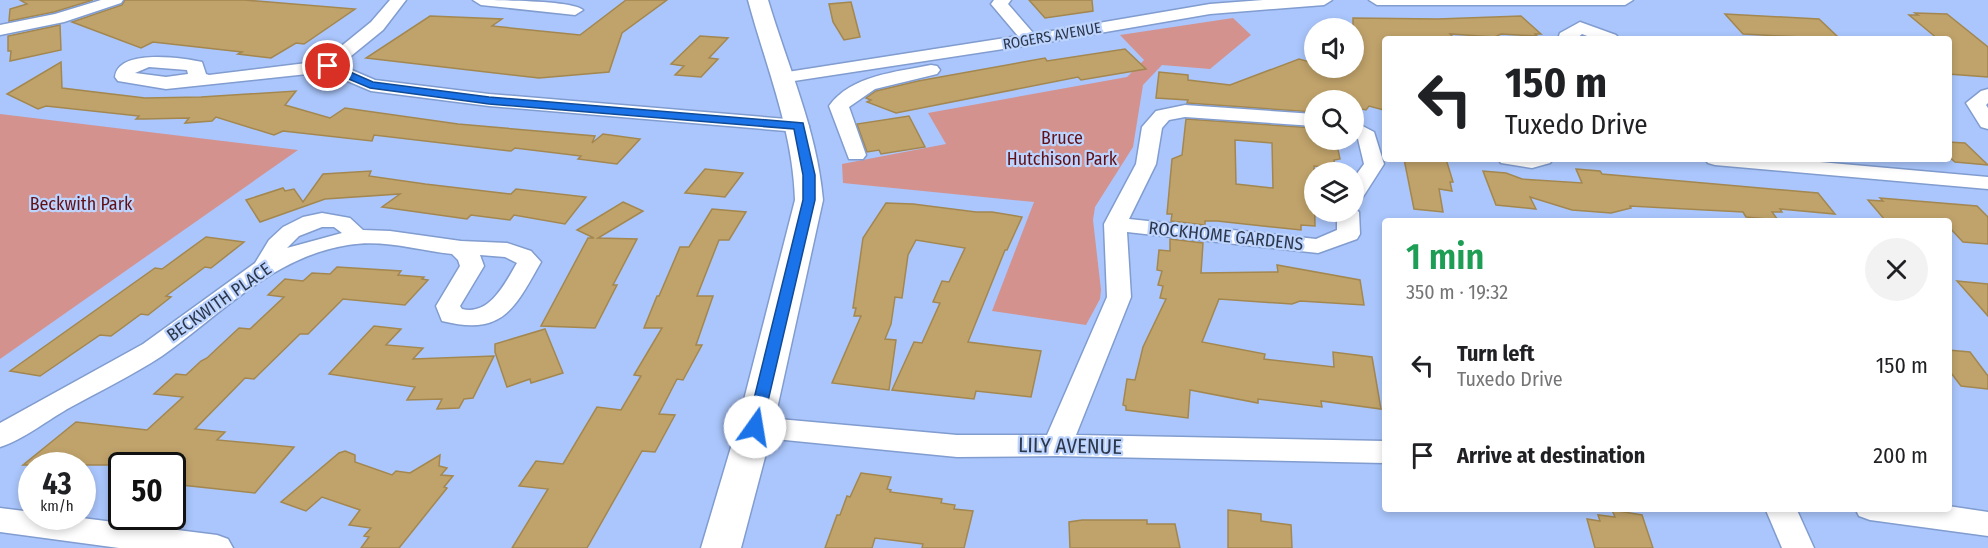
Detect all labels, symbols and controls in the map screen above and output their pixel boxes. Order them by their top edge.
map controls [1304,18,1364,222]
button: sound [1304,18,1364,78]
street label: ROGERS AVENUE [1001,19,1103,53]
pin [302,40,353,91]
icon: arrive [311,49,344,82]
text: 150 m [1505,58,1607,108]
icon: left [1406,60,1484,138]
button: search [1304,90,1364,150]
text: Tuxedo Drive [1505,109,1648,141]
park label: Bruce Hutchison Park [1007,127,1118,170]
button: layers [1304,162,1364,222]
park label: Beckwith Park [30,193,133,215]
street label: ROCKHOME GARDENS [1148,217,1305,255]
text: 1 min [1406,235,1484,279]
button: close [1865,238,1928,301]
street label: BECKWITH PLACE [162,258,276,346]
text: 350 m · 19:32 [1406,280,1508,304]
text: Turn left [1457,340,1535,367]
icon: left [1406,349,1439,382]
text: 150 m [1876,352,1928,379]
text: Tuxedo Drive [1457,367,1563,391]
position arrow [723,395,787,459]
street label: LILY AVENUE [1018,432,1122,460]
icon: arrive [1406,439,1439,472]
text: Arrive at destination [1457,442,1645,469]
text: 200 m [1873,442,1928,469]
speed limit sign: 50 [108,452,186,530]
text: 43 [42,466,72,502]
text: km/h [40,497,74,515]

